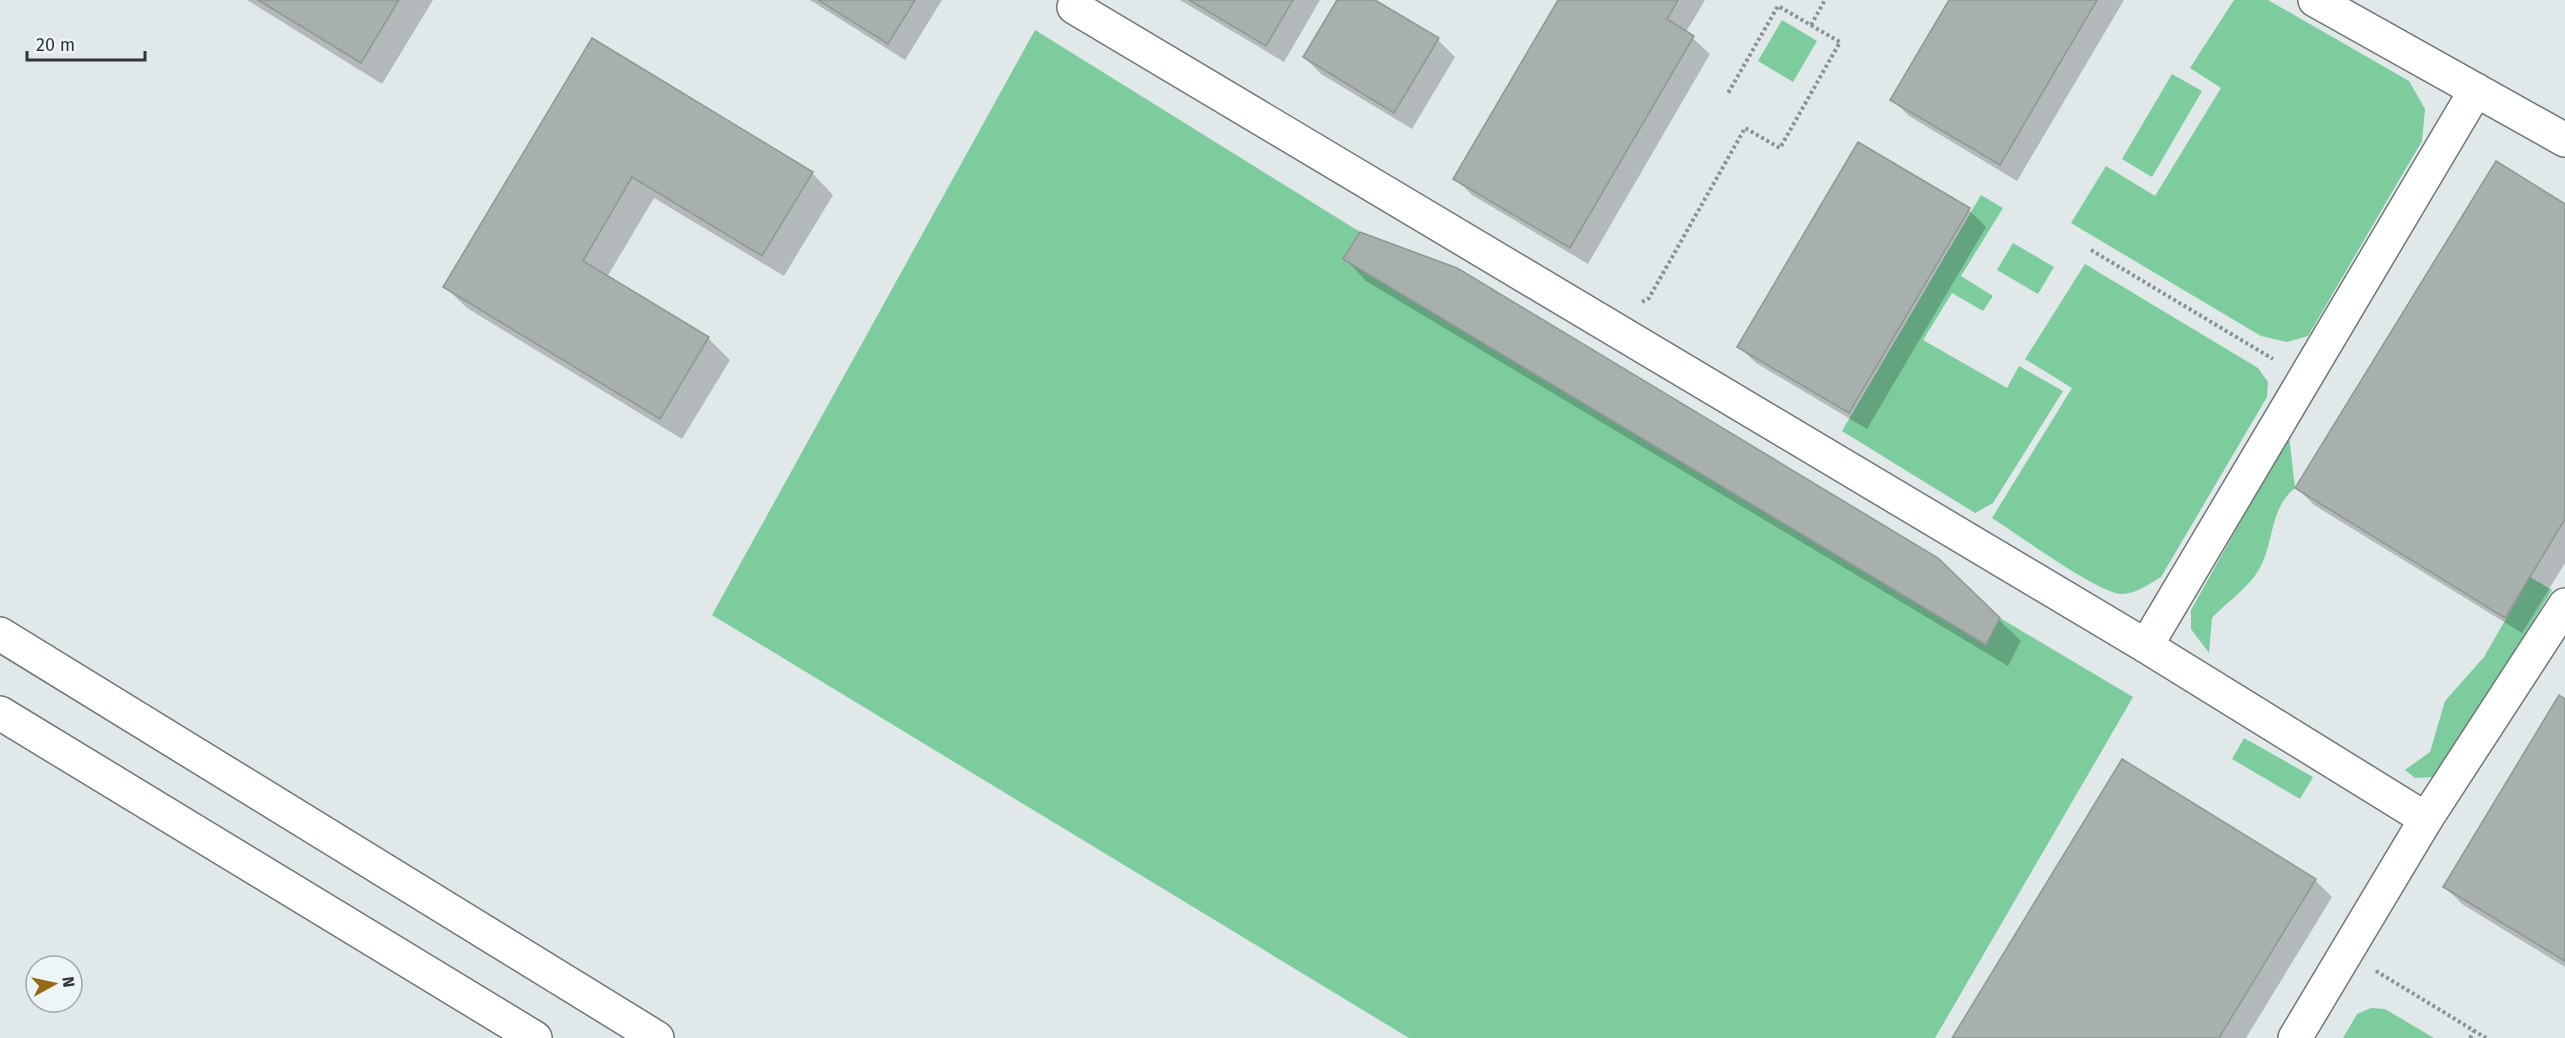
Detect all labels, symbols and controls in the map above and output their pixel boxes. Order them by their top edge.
scale bar [27,24,146,62]
text: 20 m [36,34,75,56]
north arrow [24,954,84,1014]
text: N [58,975,79,989]

